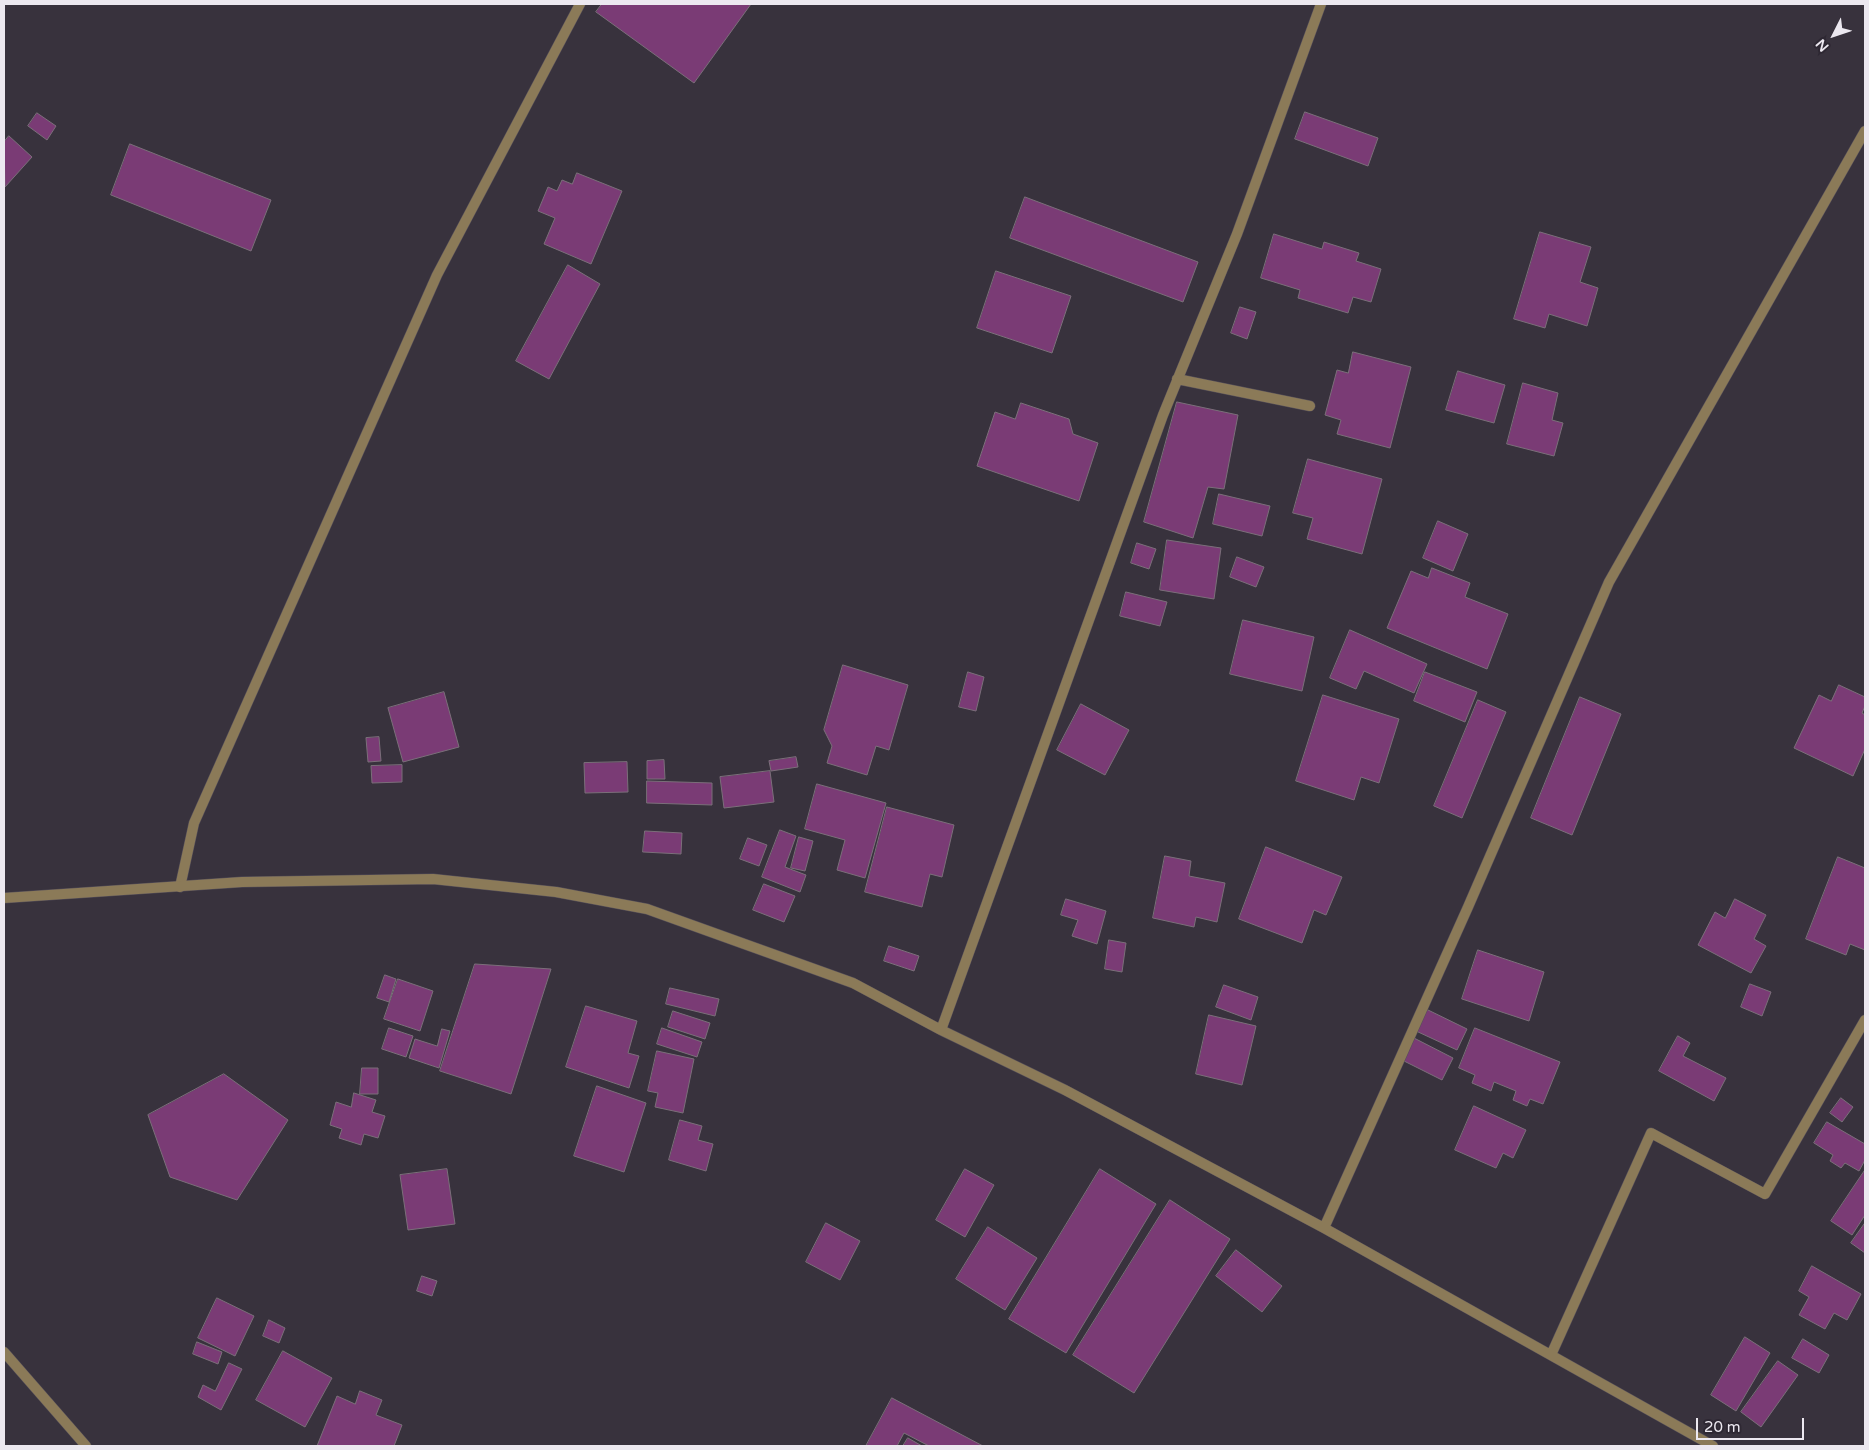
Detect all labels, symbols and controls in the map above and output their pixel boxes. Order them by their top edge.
north arrow [1809,10,1859,60]
text: N [1812,35,1832,55]
scale bar [1699,1408,1806,1440]
text: 20 m [1704,1418,1741,1436]

